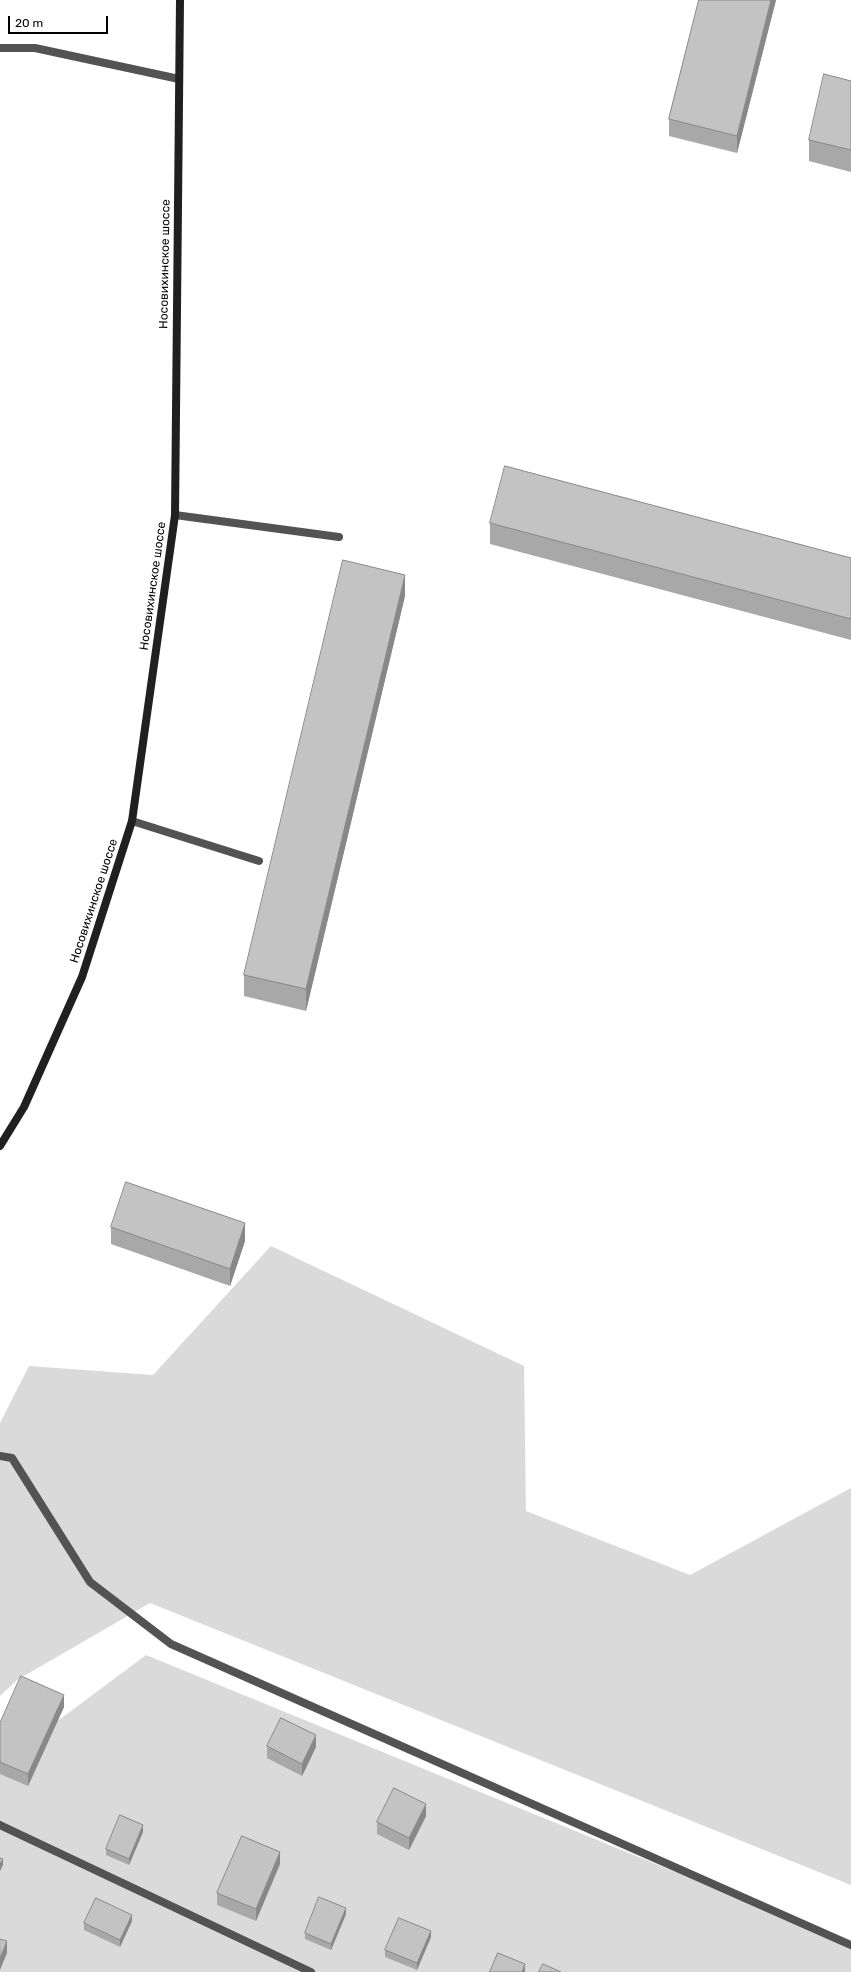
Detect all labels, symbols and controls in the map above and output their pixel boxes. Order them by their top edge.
scale bar [10,8,110,34]
text: 20 m [15,16,43,30]
street label: Носовихинское шоссе [157,199,173,329]
street label: Носовихинское шоссе [137,521,169,651]
street label: Носовихинское шоссе [67,837,121,965]

